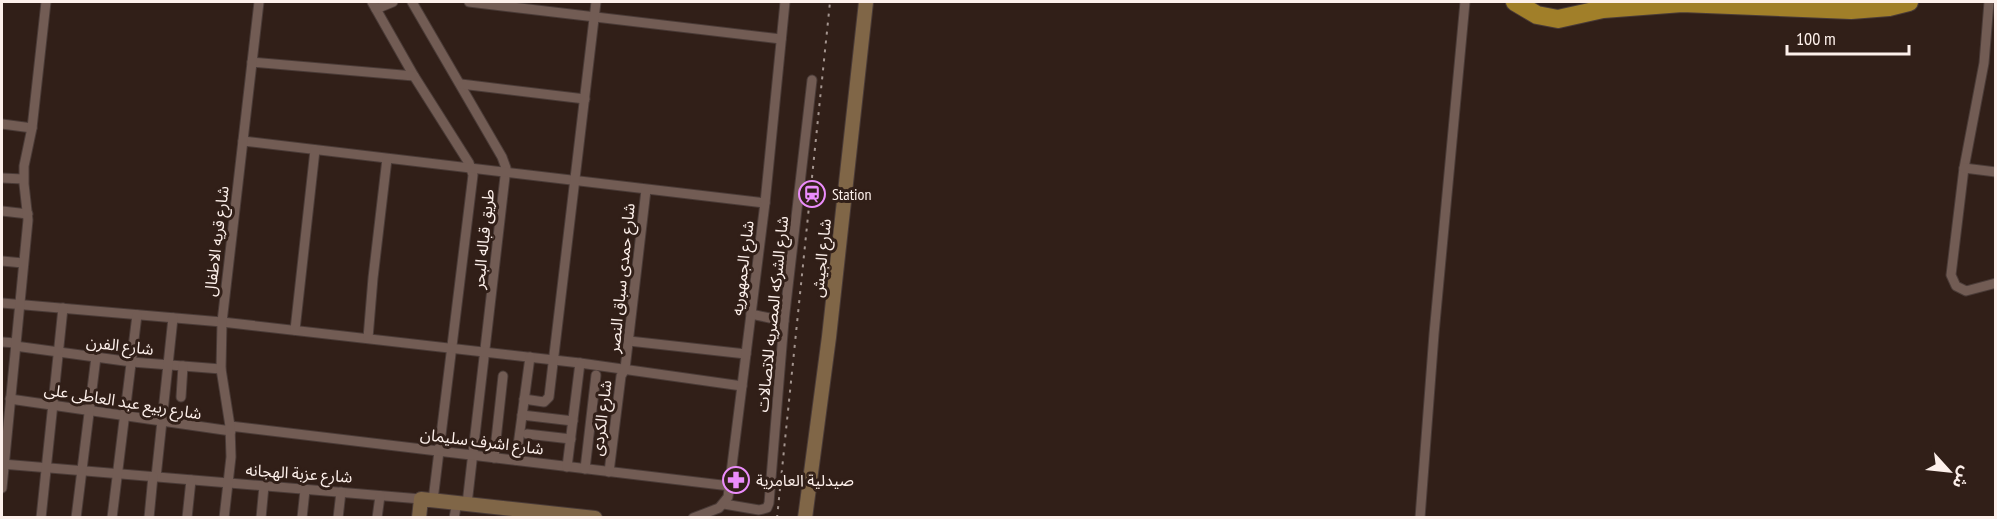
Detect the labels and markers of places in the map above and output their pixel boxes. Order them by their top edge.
station icon: Station [797,179,827,209]
place label: Station [832,184,871,204]
pharmacy icon: صيدلية العامرية [721,465,751,495]
place label: صيدلية العامرية [756,470,854,490]

